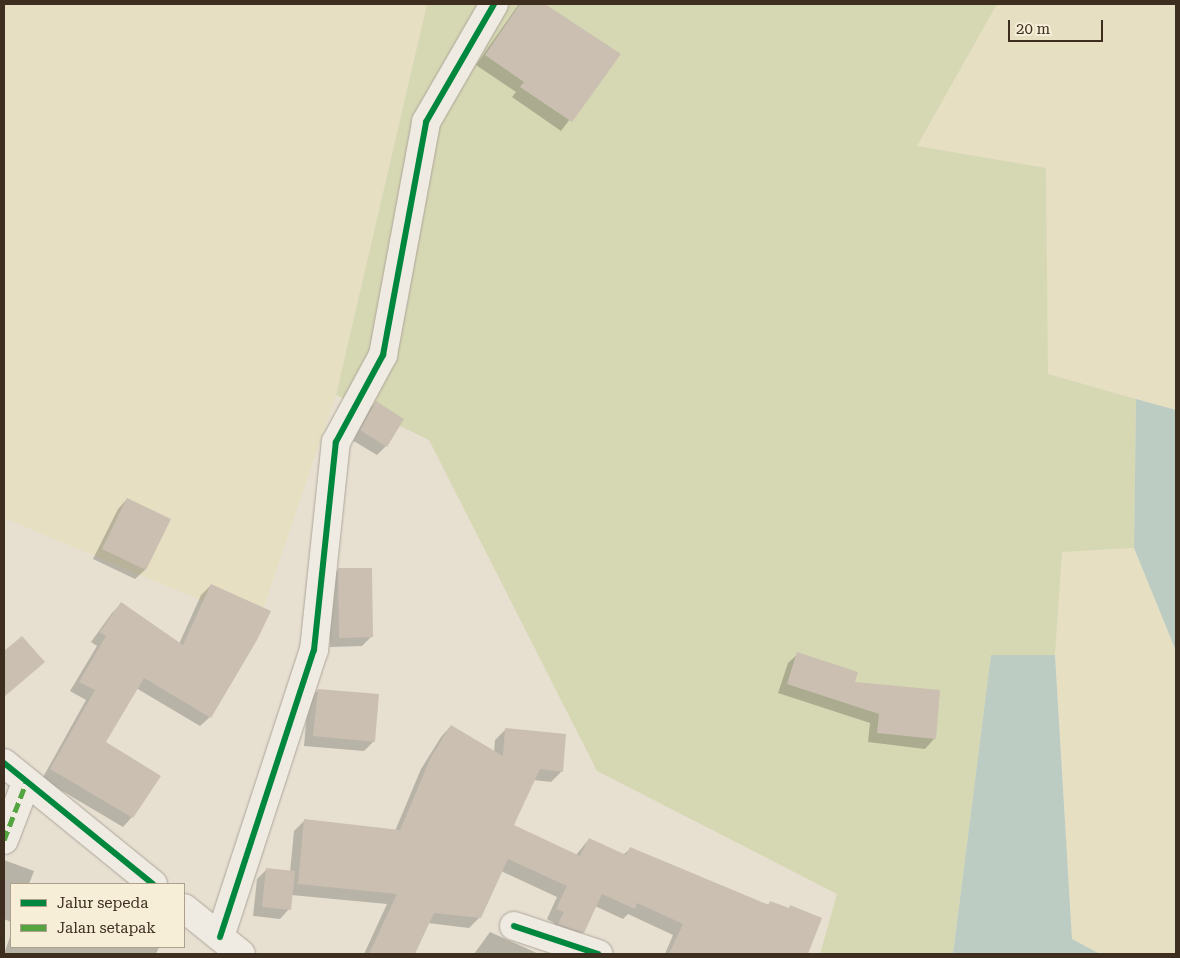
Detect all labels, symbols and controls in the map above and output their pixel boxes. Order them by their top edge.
scale bar [1010,10,1105,42]
text: 20 m [1016,20,1050,38]
legend [10,883,185,948]
text: Jalur sepeda [57,894,148,912]
text: Jalan setapak [57,919,156,937]

